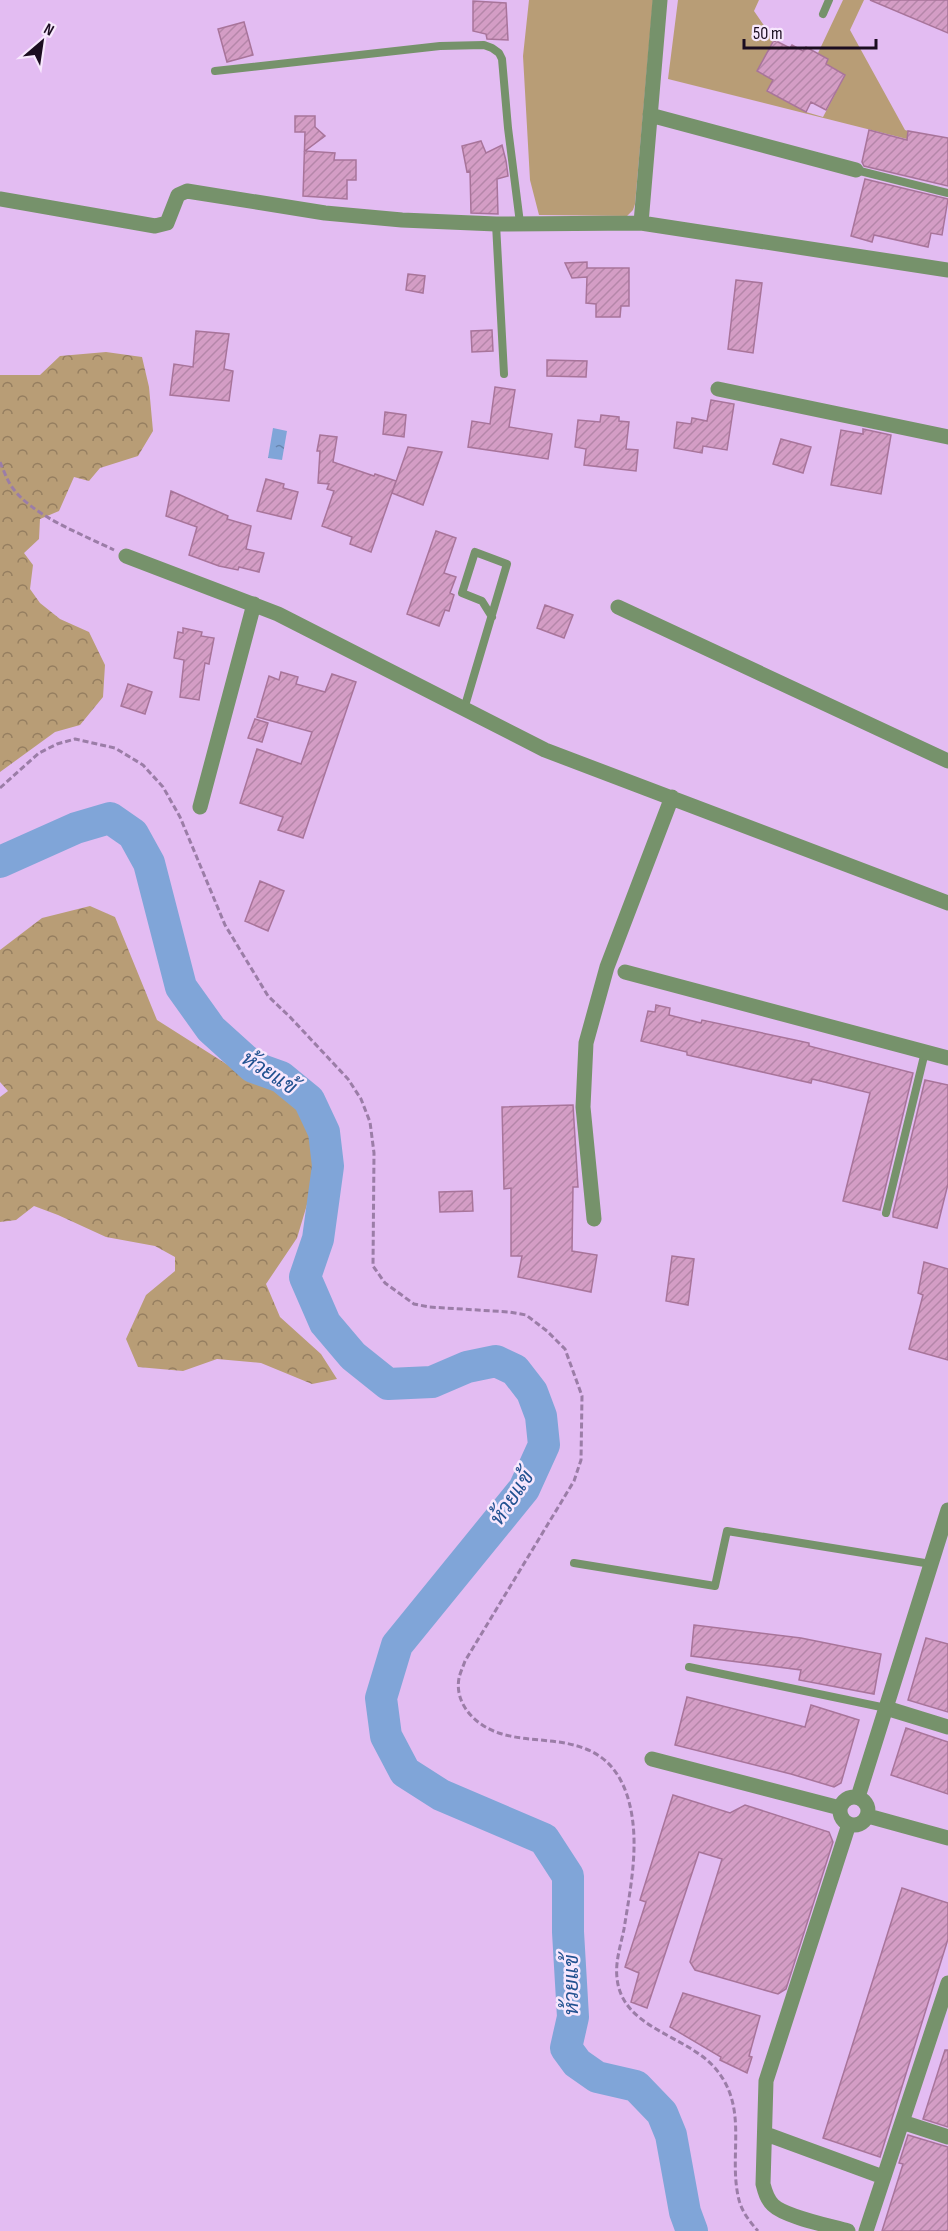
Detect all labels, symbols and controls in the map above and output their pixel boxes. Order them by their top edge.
north arrow [12,12,72,72]
scale bar [744,12,876,50]
text: N [40,20,57,41]
text: 50 m [753,23,783,44]
water label: ห้วยแข้ [237,1045,305,1102]
water label: ห้วยแข้ [484,1462,542,1530]
water label: ห้วยแข้ [558,1951,584,2015]

